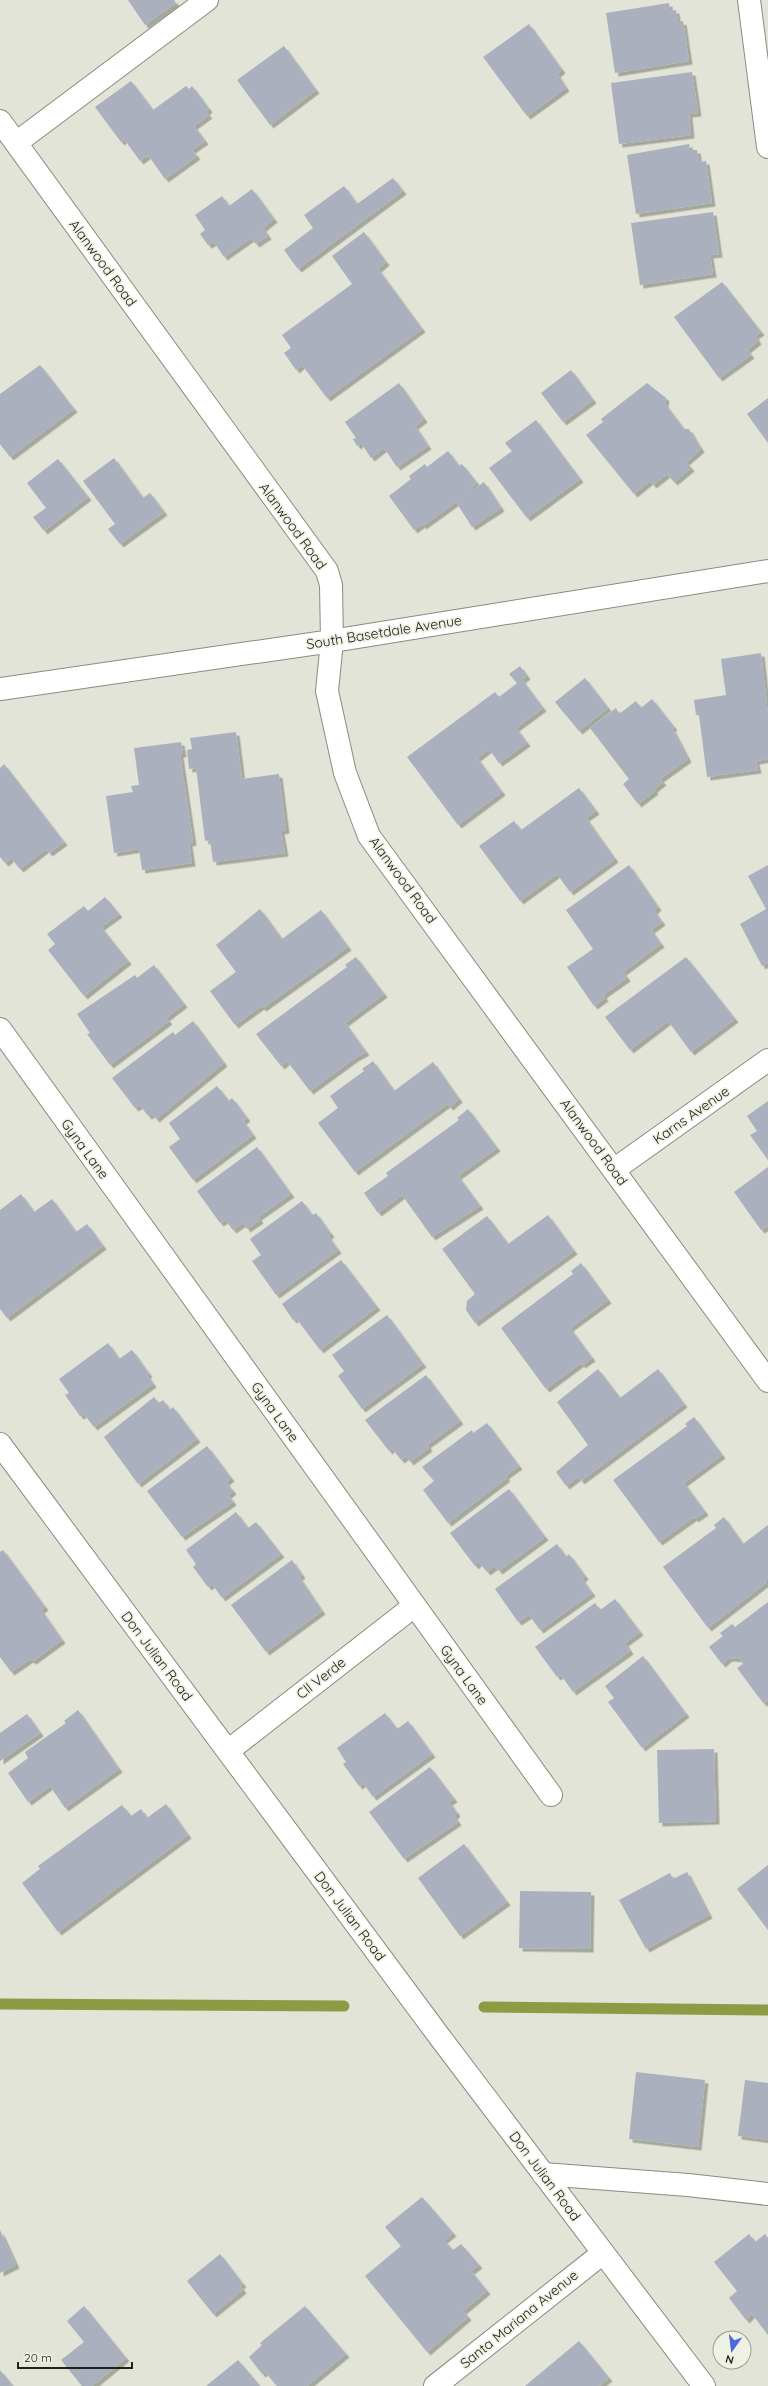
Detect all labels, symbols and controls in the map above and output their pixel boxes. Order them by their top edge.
street label: Alanwood Road [65,216,141,310]
street label: Alanwood Road [255,479,331,573]
street label: South Basetdale Avenue [305,611,463,653]
street label: Alanwood Road [365,833,441,927]
street label: Karns Avenue [649,1082,733,1148]
street label: Alanwood Road [556,1095,632,1189]
street label: Gyna Lane [57,1115,113,1183]
street label: Gyna Lane [247,1378,303,1446]
street label: Don Julian Road [117,1608,197,1704]
street label: Gyna Lane [436,1641,492,1709]
street label: Cll Verde [293,1653,349,1703]
street label: Don Julian Road [310,1868,390,1964]
street label: Don Julian Road [505,2128,585,2224]
street label: Santa Mariana Avenue [456,2266,582,2372]
north arrow [712,2330,752,2370]
scale bar [18,2344,132,2370]
text: 20 m [24,2350,52,2365]
text: N [724,2352,735,2367]

